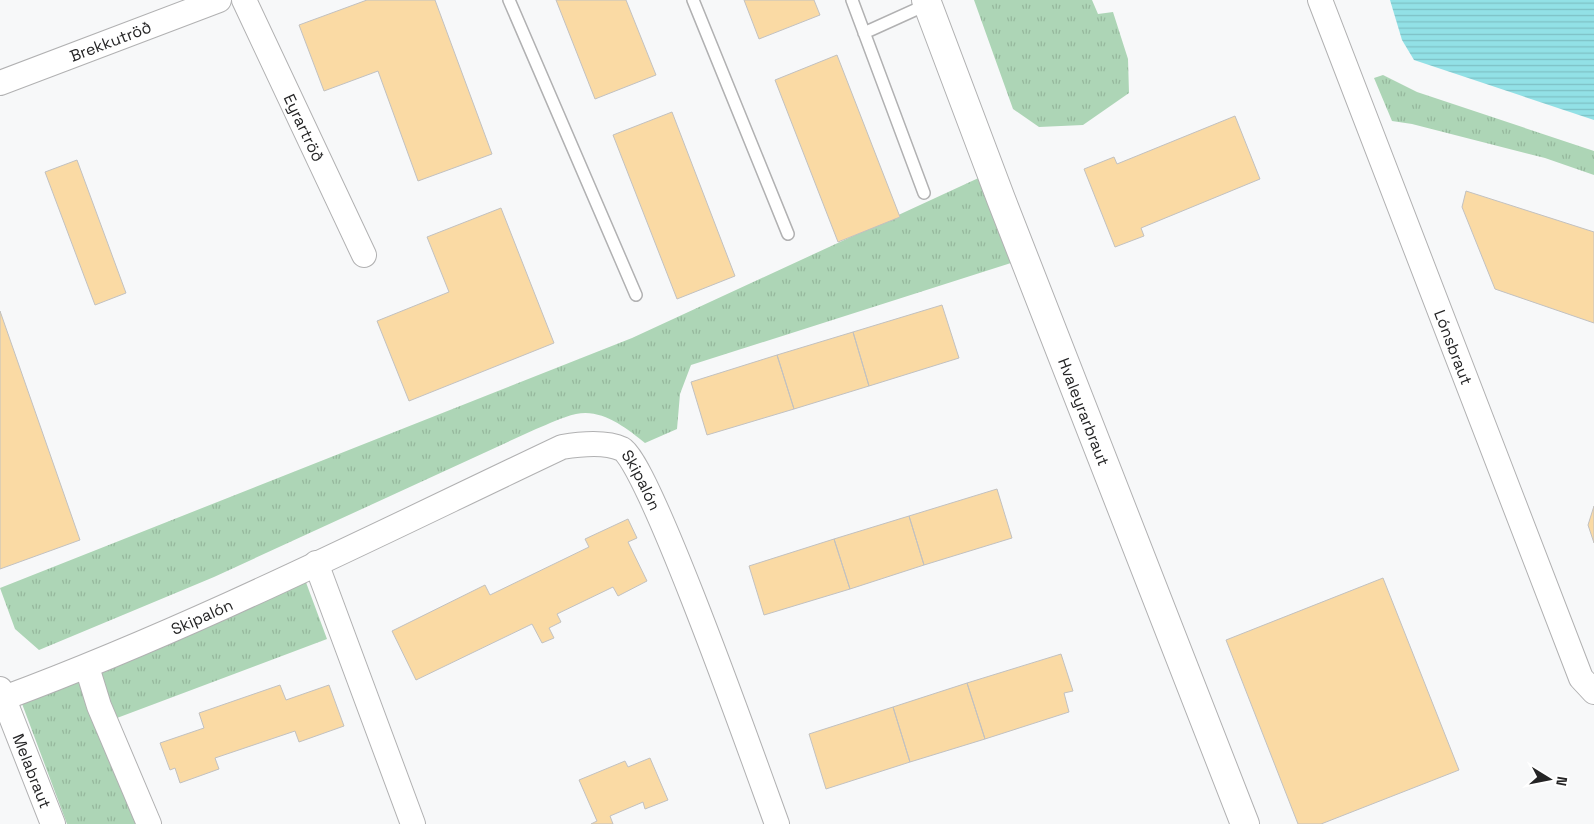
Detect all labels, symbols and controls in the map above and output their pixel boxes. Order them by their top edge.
street label: Brekkutröð [67,16,154,66]
street label: Eyrartröð [279,90,329,165]
street label: Lónsbraut [1430,306,1478,388]
street label: Hvaleyrarbraut [1053,355,1115,469]
street label: Skipalón [617,445,666,514]
street label: Skipalón [168,594,236,639]
street label: Melabraut [8,730,56,811]
north arrow [1524,754,1574,804]
text: N [1552,775,1571,787]

